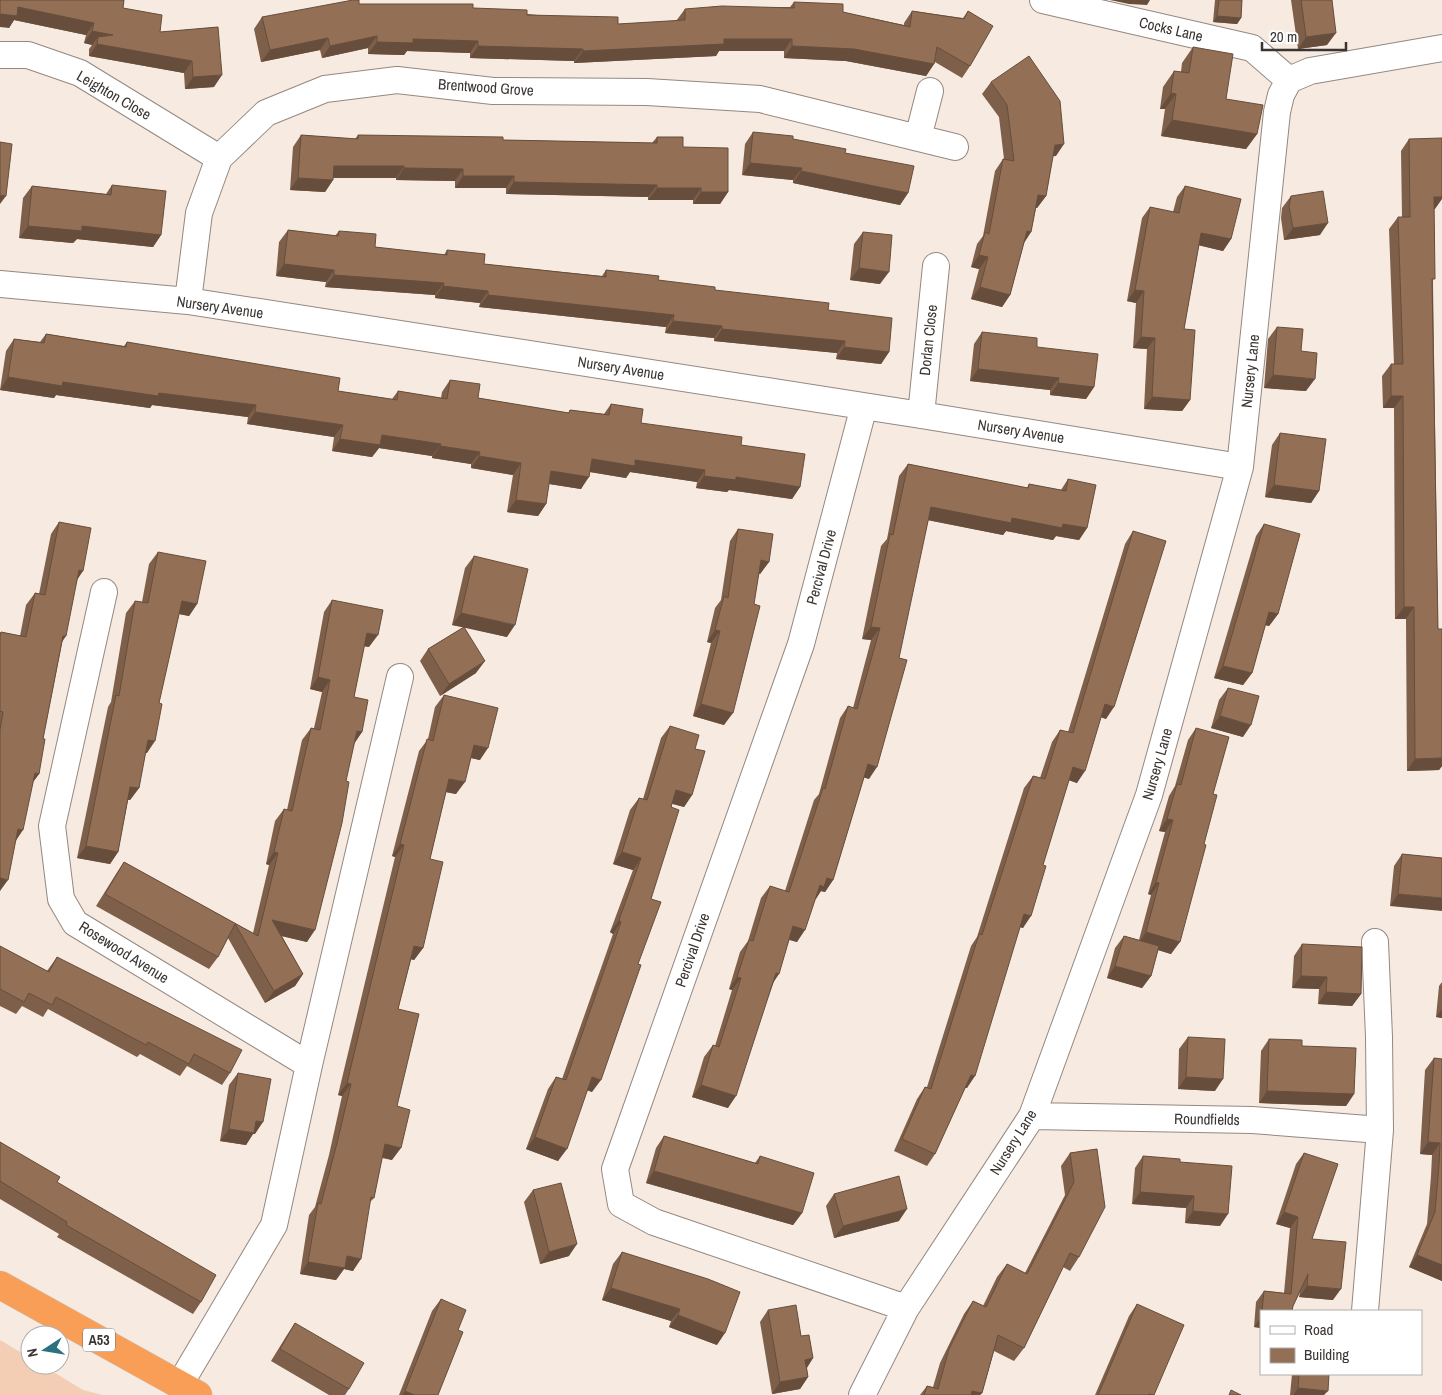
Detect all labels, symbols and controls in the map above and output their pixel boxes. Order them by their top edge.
street label: Cocks Lane [1137,11,1205,47]
scale bar [1262,20,1346,52]
text: 20 m [1270,26,1297,47]
street label: Leighton Close [73,65,155,125]
street label: Brentwood Grove [438,73,535,101]
street label: Nursery Avenue [175,291,265,323]
street label: Dorlan Close [914,303,942,376]
street label: Nursery Lane [1236,333,1264,409]
street label: Nursery Avenue [576,351,666,385]
street label: Nursery Avenue [976,414,1066,448]
street label: Percival Drive [801,527,841,607]
street label: Nursery Lane [1137,725,1177,802]
street label: Percival Drive [669,910,715,990]
street label: Rosewood Avenue [75,916,173,988]
street label: Nursery Lane [985,1105,1042,1179]
street label: Roundfields [1174,1108,1240,1130]
legend [1260,1310,1422,1375]
text: Road [1304,1319,1333,1340]
north arrow [20,1325,70,1375]
road number: A53 [83,1328,115,1352]
text: Building [1304,1344,1349,1365]
text: N [23,1347,42,1359]

